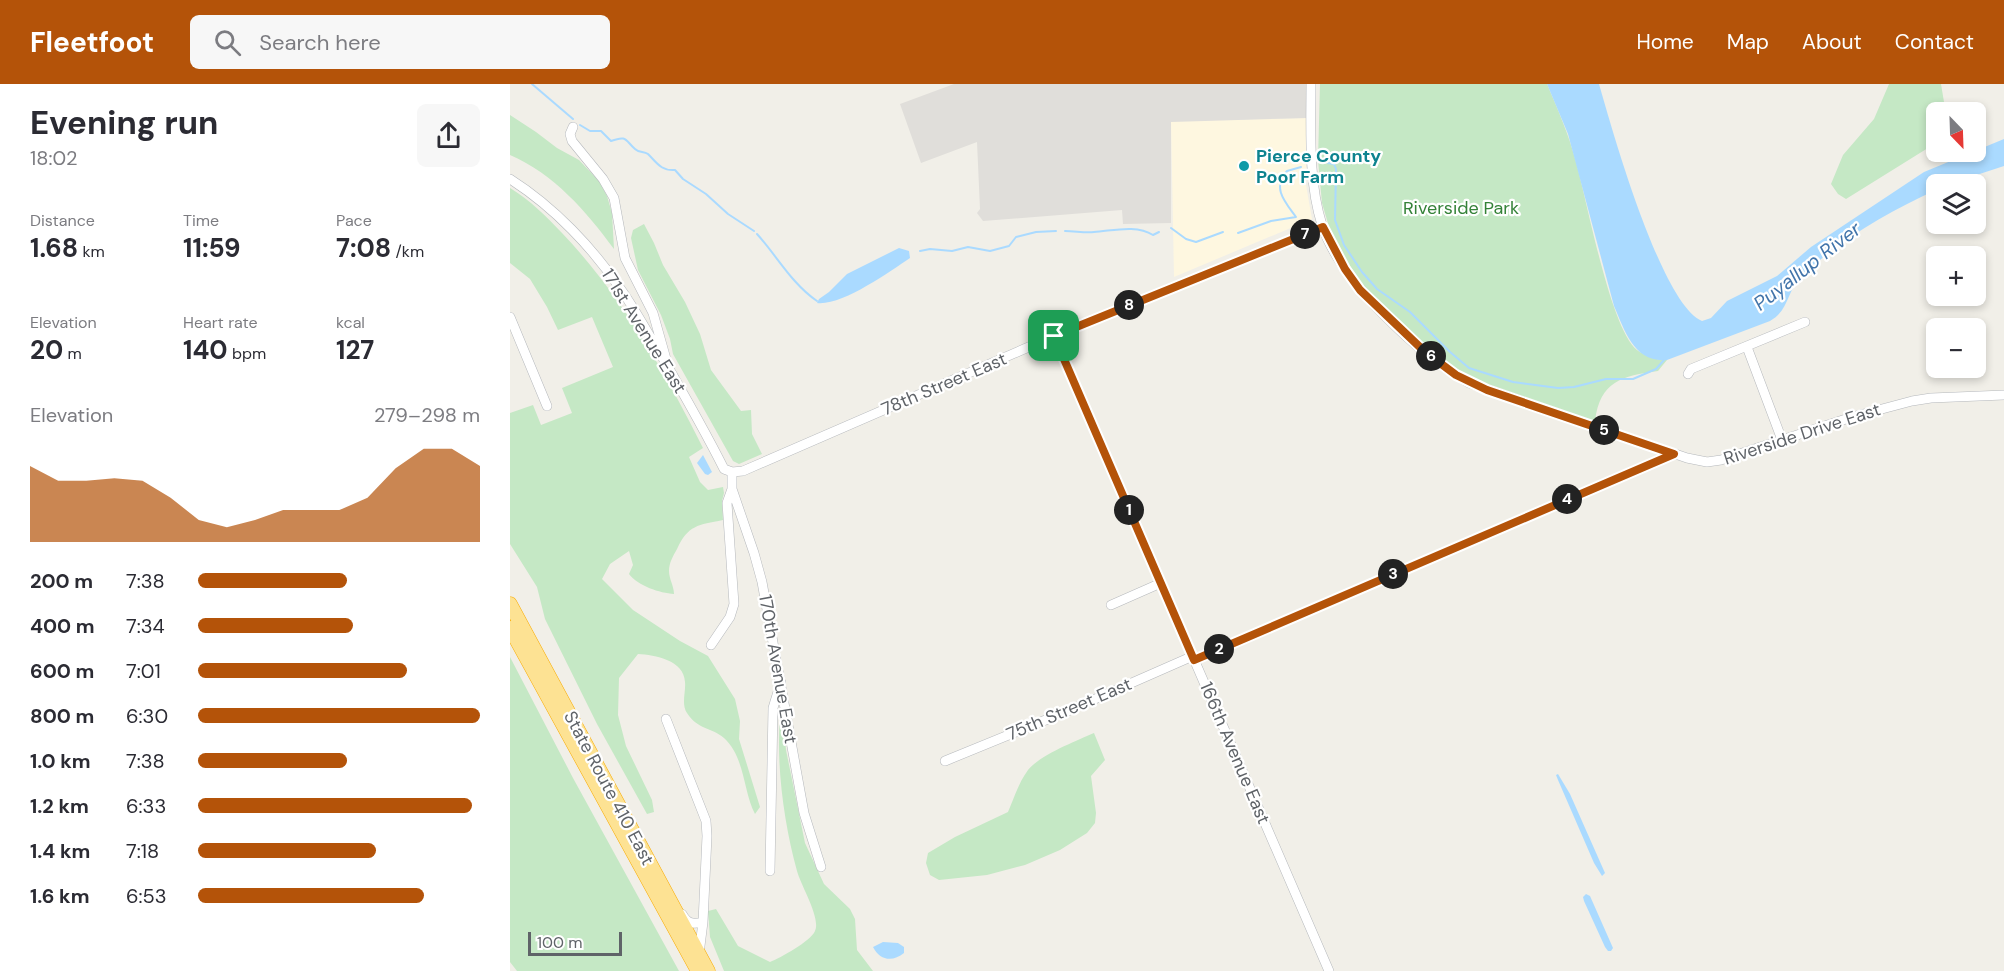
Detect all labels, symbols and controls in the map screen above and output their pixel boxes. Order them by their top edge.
search box [190,15,610,69]
text: Fleetfoot [30,24,154,61]
icon: search [211,26,244,59]
text: Search here [259,28,381,57]
text: Home [1636,28,1694,56]
text: Map [1727,28,1769,56]
text: About [1802,28,1862,56]
text: Contact [1895,28,1974,56]
text: Evening run [30,101,218,144]
north arrow [1926,102,1986,162]
map controls [1926,102,1986,378]
button: share [417,104,480,167]
place label: Pierce County Poor Farm [1256,144,1381,189]
text: 18:02 [30,145,77,171]
marker: Pierce County Poor Farm [1237,159,1251,173]
button: layers [1926,174,1986,234]
park label: Riverside Park [1403,196,1519,220]
text: Distance [30,210,95,231]
text: Time [183,210,219,231]
text: Pace [336,210,372,231]
water label: Puyallup River [1748,216,1867,316]
pin: 7 [1290,219,1320,249]
text: 7 [1301,223,1309,244]
text: 1.68 [30,231,78,265]
text: 11:59 [183,231,241,265]
text: 7:08 [336,231,391,265]
text: km [78,241,105,262]
text: /km [391,241,424,262]
button: + [1926,246,1986,306]
street label: 171st Avenue East [596,264,692,398]
pin: 8 [1114,290,1144,320]
text: 8 [1124,294,1134,315]
pin [1028,310,1079,361]
text: Elevation [30,312,97,333]
text: Heart rate [183,312,258,333]
text: kcal [336,312,365,333]
button: − [1926,318,1986,378]
icon: arrive [1037,319,1070,352]
text: 20 [30,333,63,367]
text: 140 [183,333,228,367]
text: 127 [336,333,374,367]
pin: 6 [1416,341,1446,371]
text: m [63,343,82,364]
text: bpm [228,343,266,364]
text: 6 [1426,345,1436,366]
street label: 78th Street East [878,347,1010,421]
street label: Riverside Drive East [1720,397,1884,471]
text: Elevation [30,402,113,428]
text: 279–298 m [374,402,480,428]
pin: 5 [1589,415,1619,445]
text: 5 [1599,419,1609,440]
pin: 4 [1552,484,1582,514]
text: 4 [1562,488,1572,509]
pin: 1 [1114,495,1144,525]
text: 1 [1126,499,1132,520]
pin: 3 [1378,559,1408,589]
text: 3 [1388,563,1398,584]
text: 200 m [30,568,93,594]
text: 7:38 [126,568,165,594]
street label: 170th Avenue East [753,593,803,745]
text: 400 m [30,613,95,639]
text: 7:34 [126,613,165,639]
pin: 2 [1204,634,1234,664]
text: 2 [1214,638,1224,659]
text: 600 m [30,658,94,684]
text: 7:01 [126,658,161,684]
street label: 75th Street East [1003,672,1135,746]
street label: 166th Avenue East [1194,678,1276,828]
text: 800 m [30,703,94,729]
text: 6:30 [126,703,168,729]
street label: State Route 410 East [558,707,660,869]
text: 1.0 km [30,748,91,774]
text: 7:38 [126,748,165,774]
text: 1.2 km [30,793,89,819]
text: 6:33 [126,793,166,819]
text: 1.4 km [30,838,90,864]
text: 7:18 [126,838,159,864]
text: 1.6 km [30,883,89,909]
text: 6:53 [126,883,167,909]
scale bar [528,929,622,956]
text: 100 m [537,932,582,953]

